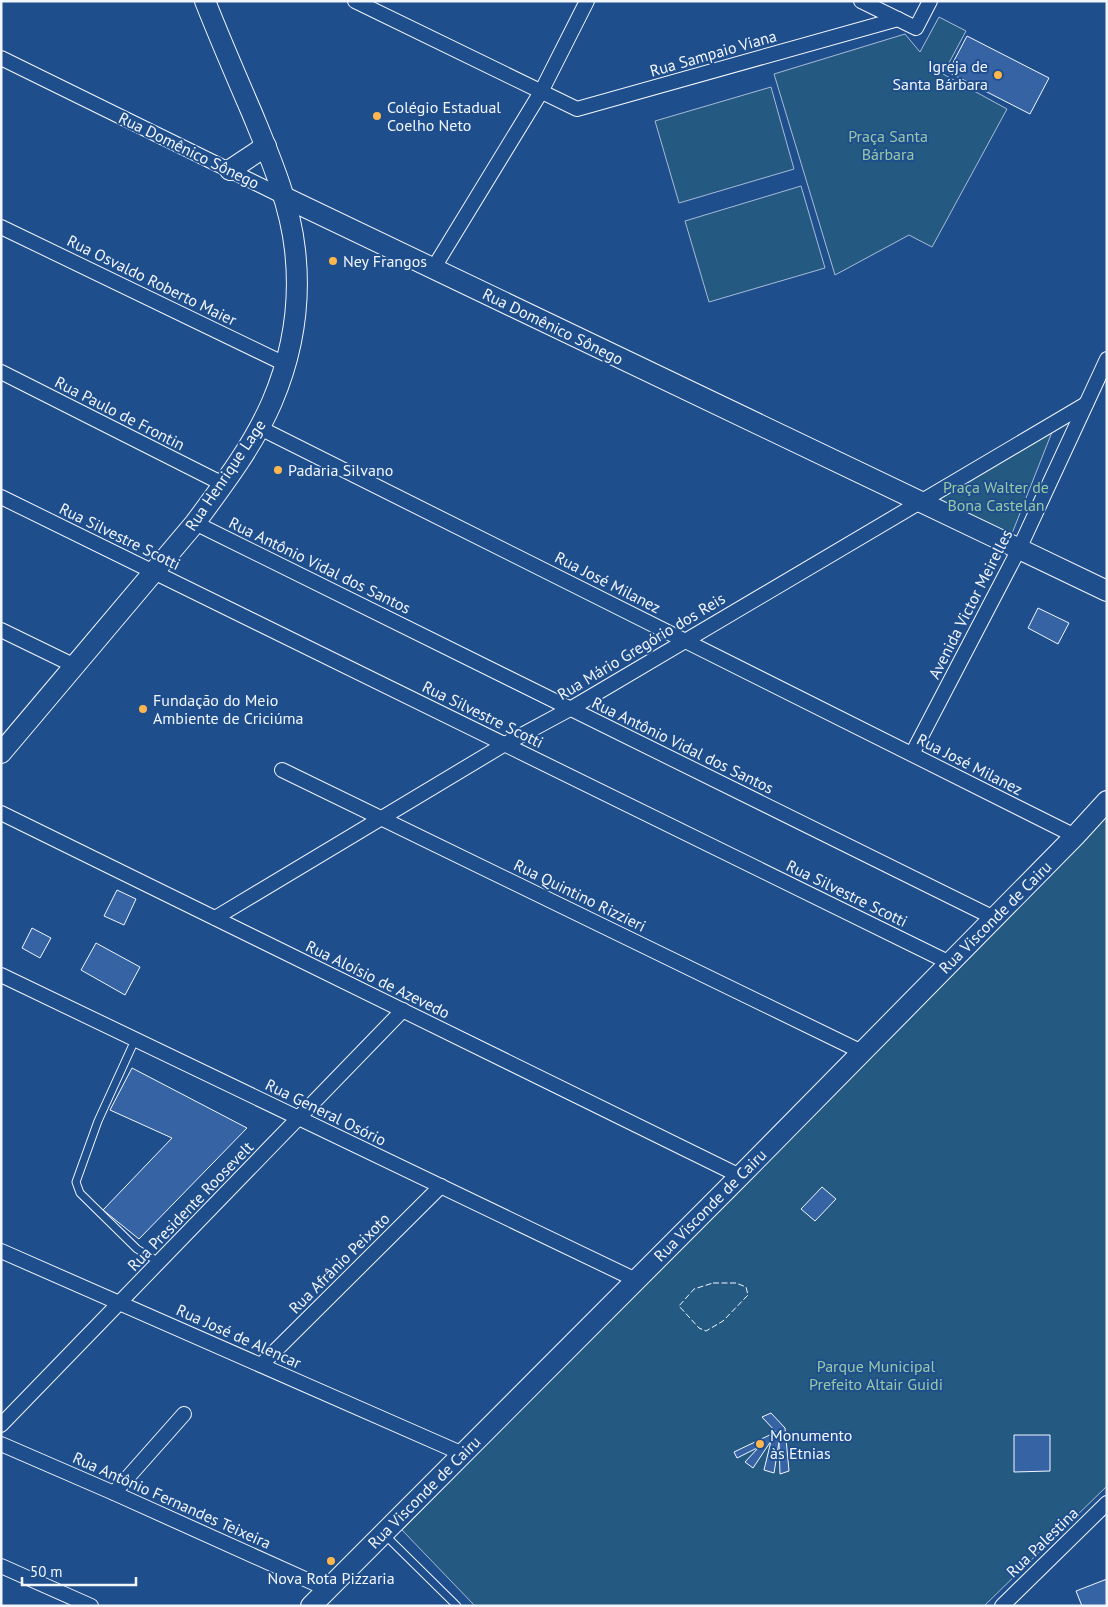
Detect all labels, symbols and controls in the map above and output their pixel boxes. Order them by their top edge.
street label: Rua Sampaio Viana [647,25,779,81]
place label: Igreja de Santa Bárbara [893,56,988,94]
marker: Igreja de Santa Bárbara [992,69,1004,81]
place label: Colégio Estadual Coelho Neto [387,97,501,135]
street label: Rua Domênico Sônego [115,107,263,193]
marker: Colégio Estadual Coelho Neto [371,110,383,122]
park label: Praça Santa Bárbara [848,126,928,164]
street label: Rua Osvaldo Roberto Maier [64,230,241,330]
place label: Ney Frangos [343,251,427,271]
marker: Ney Frangos [327,255,339,267]
street label: Rua Domênico Sônego [479,283,627,369]
street label: Rua Paulo de Frontin [52,372,188,454]
street label: Rua Henrique Lage [180,416,270,534]
place label: Padaria Silvano [288,460,393,480]
marker: Padaria Silvano [272,464,284,476]
park label: Praça Walter de Bona Castelan [943,477,1049,515]
street label: Rua Silvestre Scotti [56,498,184,574]
street label: Rua Antônio Vidal dos Santos [226,512,414,618]
street label: Avenida Victor Meirelles [924,526,1016,682]
street label: Rua José Milanez [552,547,664,617]
street label: Rua Mário Gregório dos Reis [553,588,729,704]
street label: Rua Silvestre Scotti [419,676,547,752]
place label: Fundação do Meio Ambiente de Criciúma [153,690,303,728]
street label: Rua Antônio Vidal dos Santos [589,692,777,798]
marker: Fundação do Meio Ambiente de Criciúma [137,703,149,715]
street label: Rua José Milanez [914,729,1026,799]
street label: Rua Quintino Rizzieri [511,854,649,936]
street label: Rua Silvestre Scotti [783,855,911,931]
street label: Rua Visconde de Cairu [934,856,1056,978]
street label: Rua Aloísio de Azevedo [303,935,453,1023]
street label: Rua General Osório [262,1074,390,1150]
street label: Rua Presidente Roosevelt [123,1137,257,1275]
street label: Rua Visconde de Cairu [649,1144,771,1266]
street label: Rua Afrânio Peixoto [284,1208,394,1318]
street label: Rua José de Alencar [173,1299,305,1373]
park label: Parque Municipal Prefeito Altair Guidi [809,1356,943,1394]
place label: Monumento às Etnias [770,1425,852,1463]
street label: Rua Visconde de Cairu [363,1431,485,1553]
marker: Monumento às Etnias [754,1438,766,1450]
street label: Rua Antônio Fernandes Teixeira [70,1447,274,1553]
street label: Rua Palestina [1002,1503,1082,1581]
scale bar [22,1554,136,1586]
marker: Nova Rota Pizzaria [325,1555,337,1567]
text: 50 m [30,1562,63,1581]
place label: Nova Rota Pizzaria [267,1568,395,1588]

